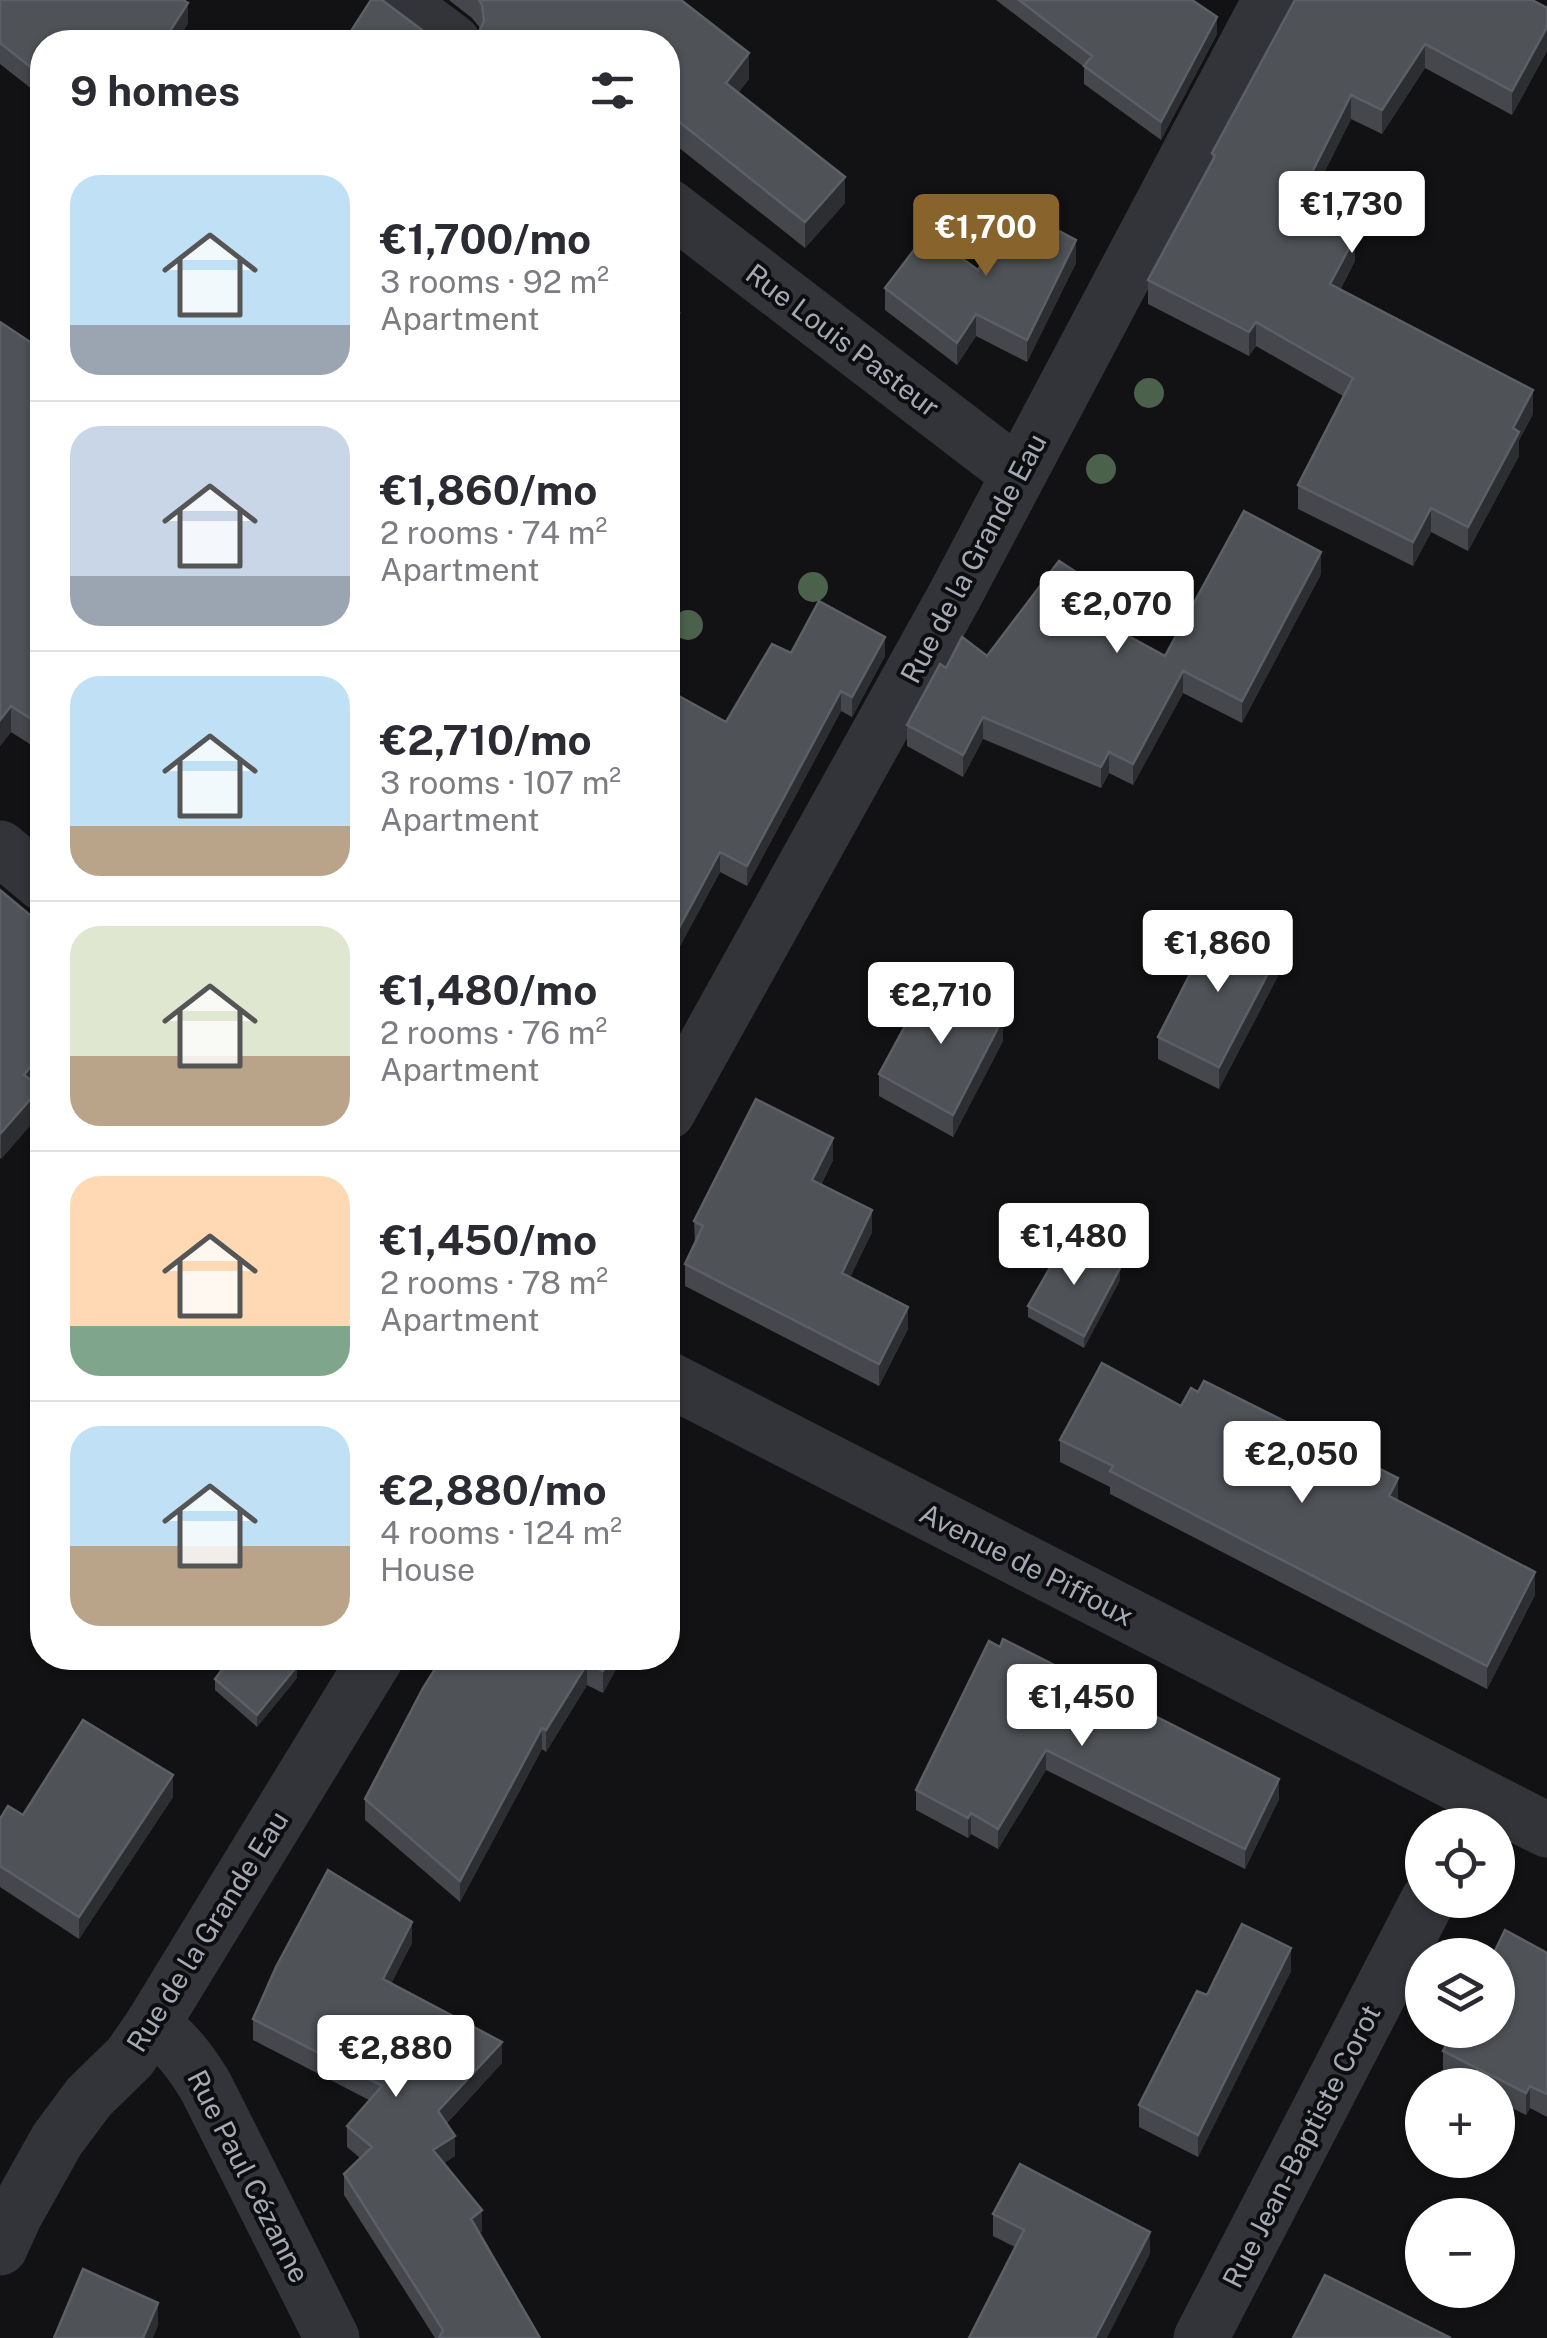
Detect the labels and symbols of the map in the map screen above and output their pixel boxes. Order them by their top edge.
pin: €1,730 [1271,171,1433,256]
pin: €1,700 [905,194,1067,279]
street label: Rue Louis Pasteur [740,257,946,423]
street label: Rue de la Grande Eau [893,428,1053,688]
pin: €2,070 [1036,571,1198,656]
pin: €1,860 [1137,910,1299,995]
pin: €2,710 [860,962,1022,1047]
pin: €1,480 [993,1203,1155,1288]
pin: €2,050 [1221,1421,1383,1506]
street label: Avenue de Piffoux [915,1496,1139,1632]
pin: €1,450 [1001,1664,1163,1749]
street label: Rue de la Grande Eau [119,1805,295,2057]
street label: Rue Jean-Baptiste Corot [1215,1999,1387,2293]
pin: €2,880 [315,2015,477,2100]
street label: Rue Paul Cézanne [181,2064,317,2288]

